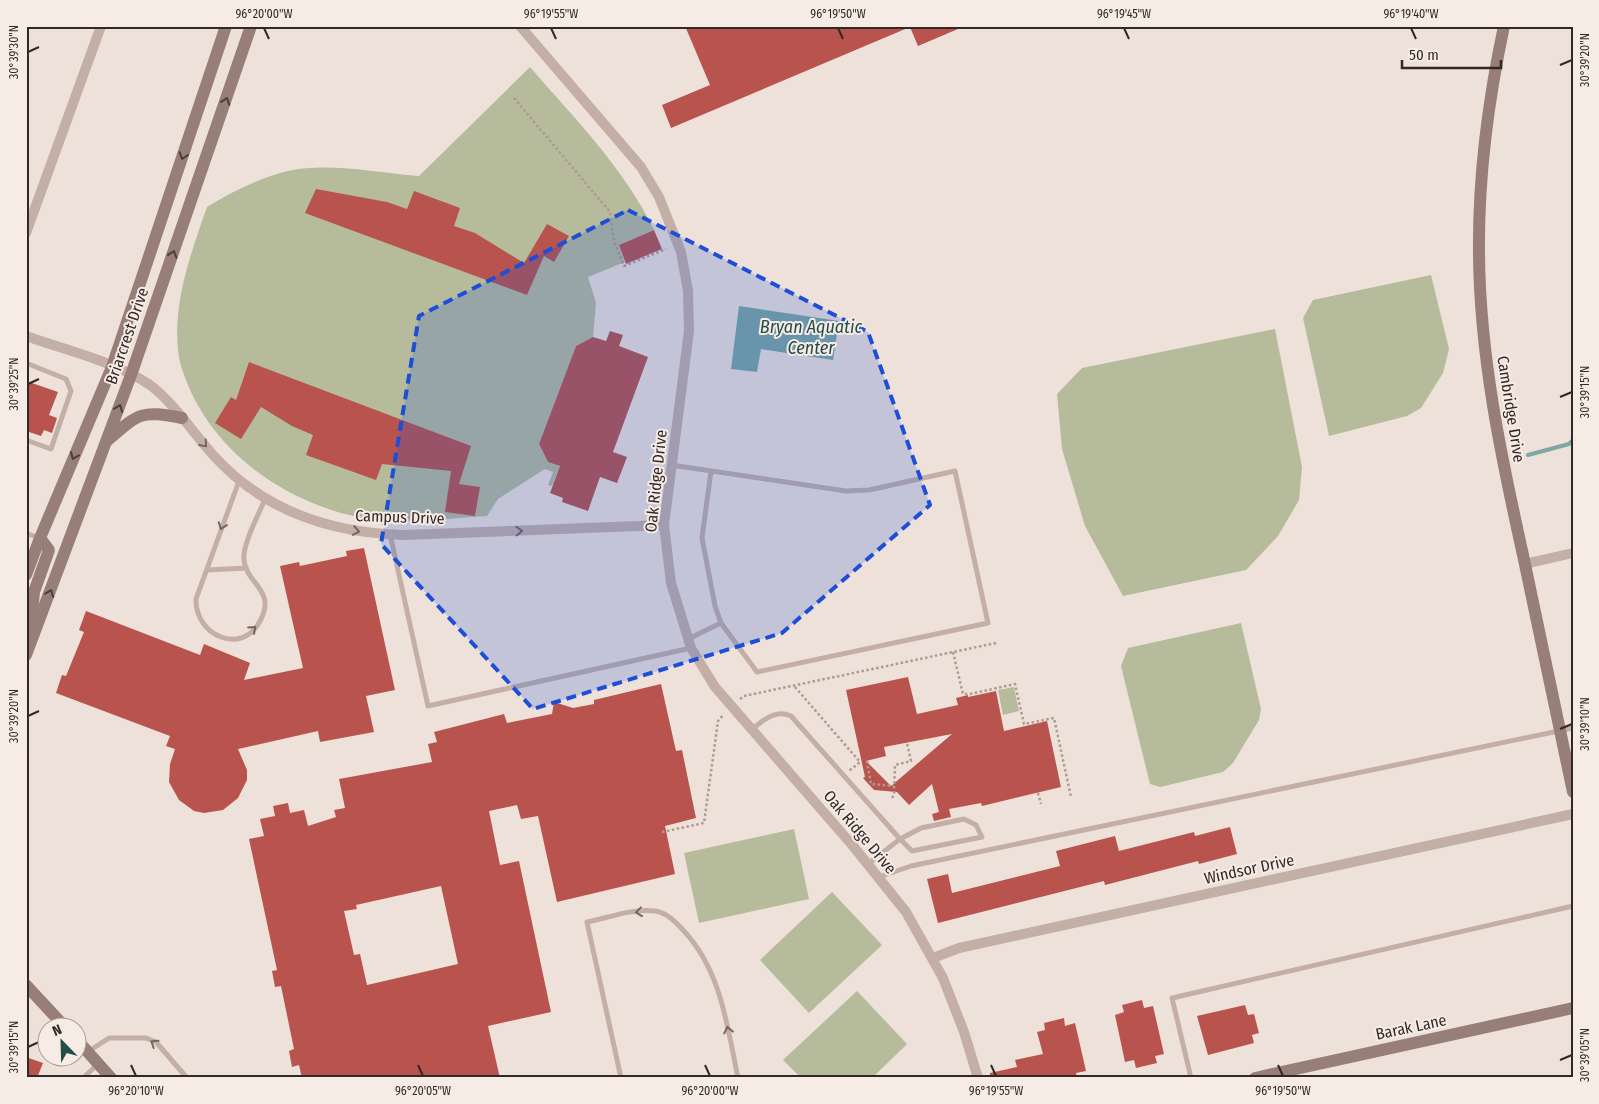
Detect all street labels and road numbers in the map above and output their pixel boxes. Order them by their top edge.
street label: Briarcrest Drive [102,285,152,387]
street label: Cambridge Drive [1493,354,1529,464]
street label: Oak Ridge Drive [641,429,671,533]
street label: Campus Drive [355,506,445,528]
street label: Oak Ridge Drive [820,786,900,878]
street label: Windsor Drive [1202,850,1296,888]
street label: Barak Lane [1374,1010,1448,1044]

